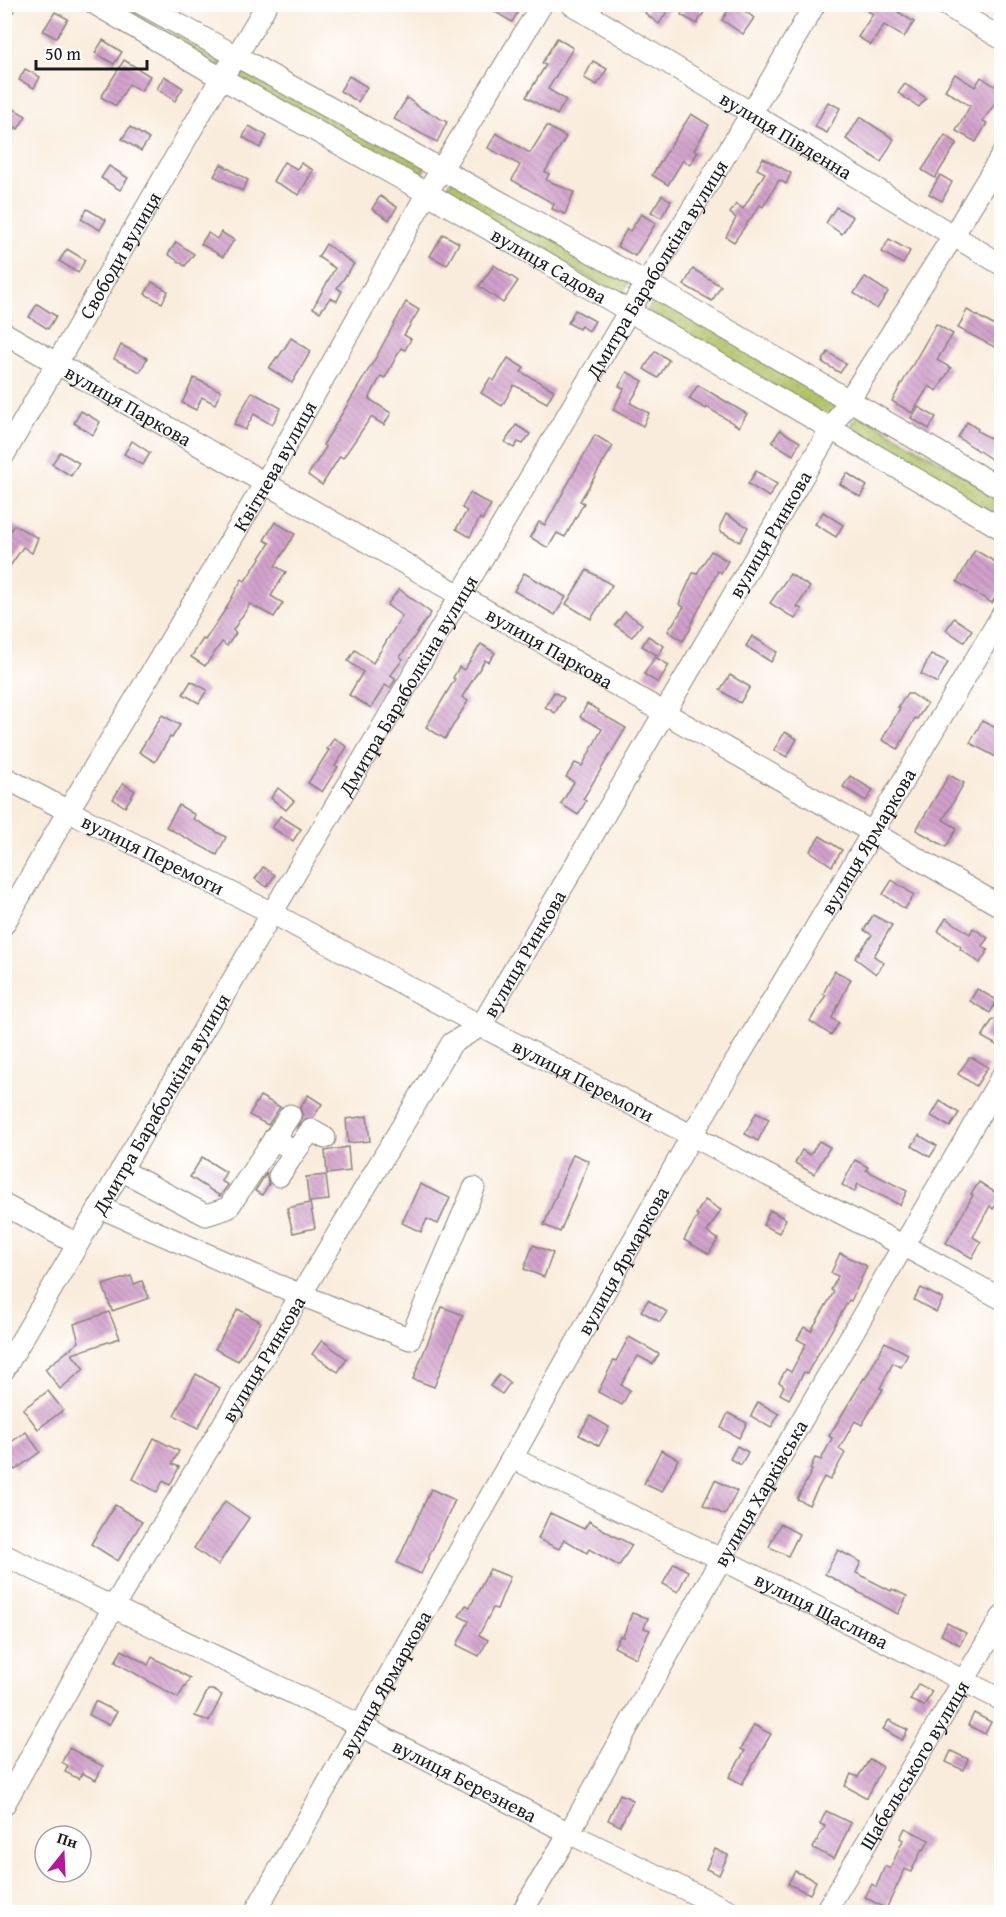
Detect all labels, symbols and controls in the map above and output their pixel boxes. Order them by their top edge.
scale bar [36,33,147,71]
text: 50 m [45,40,81,67]
street label: вулиця Південна [715,83,859,186]
street label: Дмитра Бараболкіна вулиця [577,153,734,384]
street label: Свободи вулиця [71,186,167,324]
street label: вулиця Садова [486,219,613,310]
street label: вулиця Паркова [60,357,198,453]
street label: Квітнева вулиця [225,395,323,537]
street label: вулиця Ринкова [721,464,818,603]
street label: Дмитра Бараболкіна вулиця [330,569,484,802]
street label: вулиця Паркова [481,599,619,695]
street label: вулиця Ярмаркова [812,762,923,919]
street label: вулиця Перемоги [77,806,230,902]
street label: вулиця Ринкова [475,884,573,1022]
street label: Дмитра Бараболкіна вулиця [84,987,237,1220]
street label: вулиця Перемоги [508,1031,660,1128]
street label: вулиця Ярмаркова [569,1180,675,1340]
street label: вулиця Ринкова [213,1289,312,1427]
street label: вулиця Харківська [705,1413,814,1571]
street label: вулиця Щаслива [750,1564,894,1656]
street label: вулиця Ярмаркова [331,1604,438,1763]
street label: Щабельського вулиця [851,1674,976,1855]
street label: вулиця Березнева [388,1730,543,1829]
north arrow [33,1824,93,1884]
text: Пн [54,1825,81,1854]

